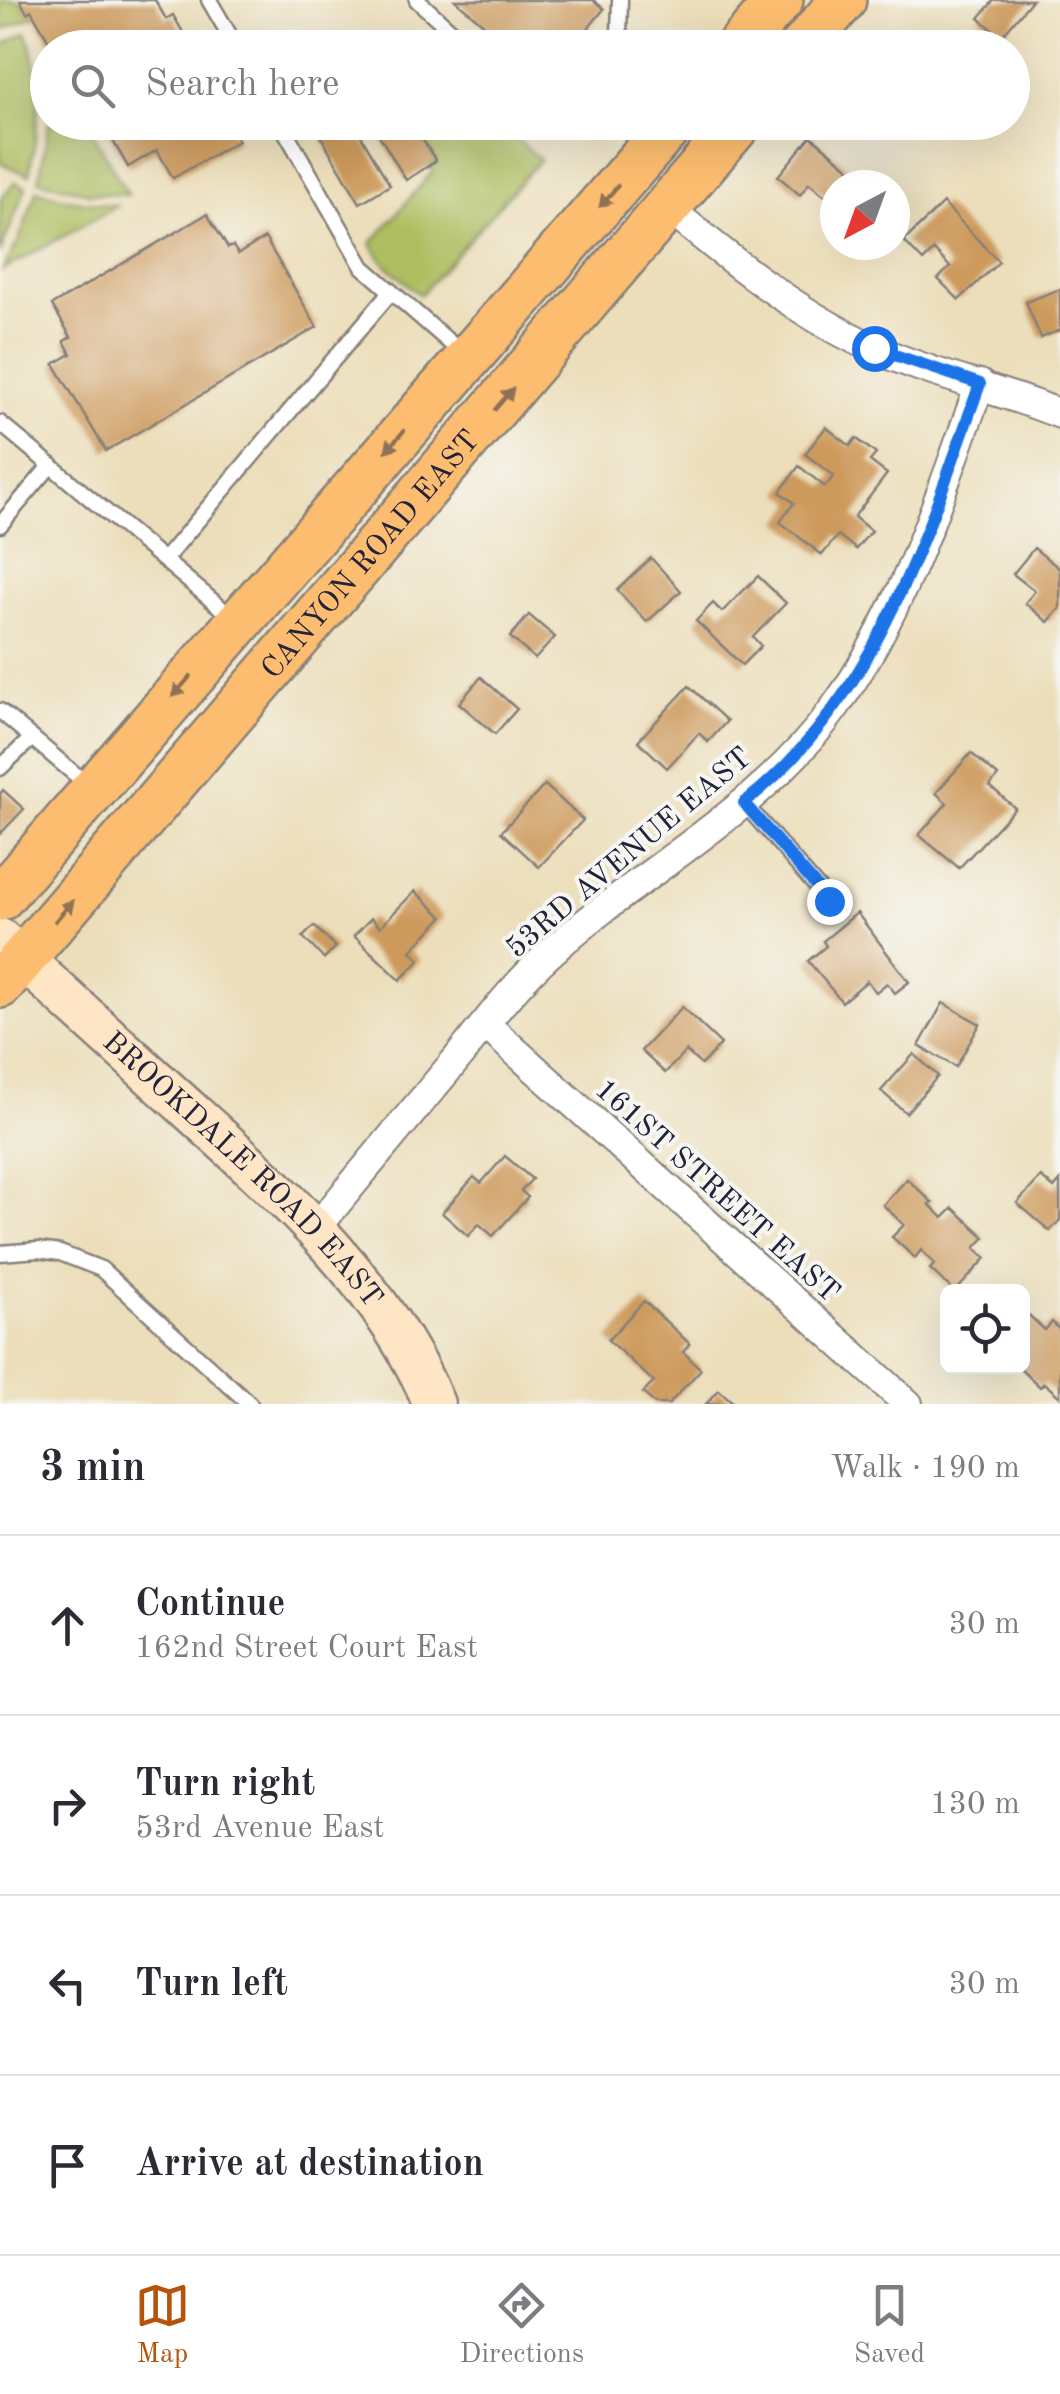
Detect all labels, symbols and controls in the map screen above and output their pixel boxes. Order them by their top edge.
search box [30,30,1030,140]
icon: search [65,58,120,113]
text: Search here [145,66,340,104]
north arrow [820,170,910,260]
one-way arrow [598,183,620,208]
route start [852,326,898,372]
one-way arrow [493,387,515,412]
street label: CANYON ROAD EAST [257,425,486,685]
one-way arrow [385,428,407,453]
one-way arrow [171,673,193,698]
street label: 53RD AVENUE EAST [501,743,757,964]
route end [807,879,853,925]
one-way arrow [52,899,74,924]
street label: BROOKDALE ROAD EAST [96,1027,387,1313]
street label: 161ST STREET EAST [589,1074,844,1309]
map controls [940,1284,1030,1374]
button: locate [940,1284,1030,1374]
text: 3 min [40,1448,146,1490]
text: Walk · 190 m [830,1453,1020,1485]
text: Continue [135,1586,285,1624]
icon: ahead [40,1598,95,1653]
text: 30 m [949,1609,1020,1641]
text: 162nd Street Court East [135,1633,478,1665]
text: Turn right [135,1766,315,1804]
icon: right [40,1778,95,1833]
text: 130 m [930,1789,1020,1821]
text: 53rd Avenue East [135,1813,384,1845]
icon: left [40,1958,95,2013]
text: Turn left [135,1966,288,2004]
text: 30 m [949,1969,1020,2001]
icon: arrive [40,2138,95,2193]
text: Arrive at destination [135,2146,484,2184]
tab: Map [135,2278,190,2373]
tab: Directions [460,2278,584,2373]
tab: Saved [854,2278,925,2373]

